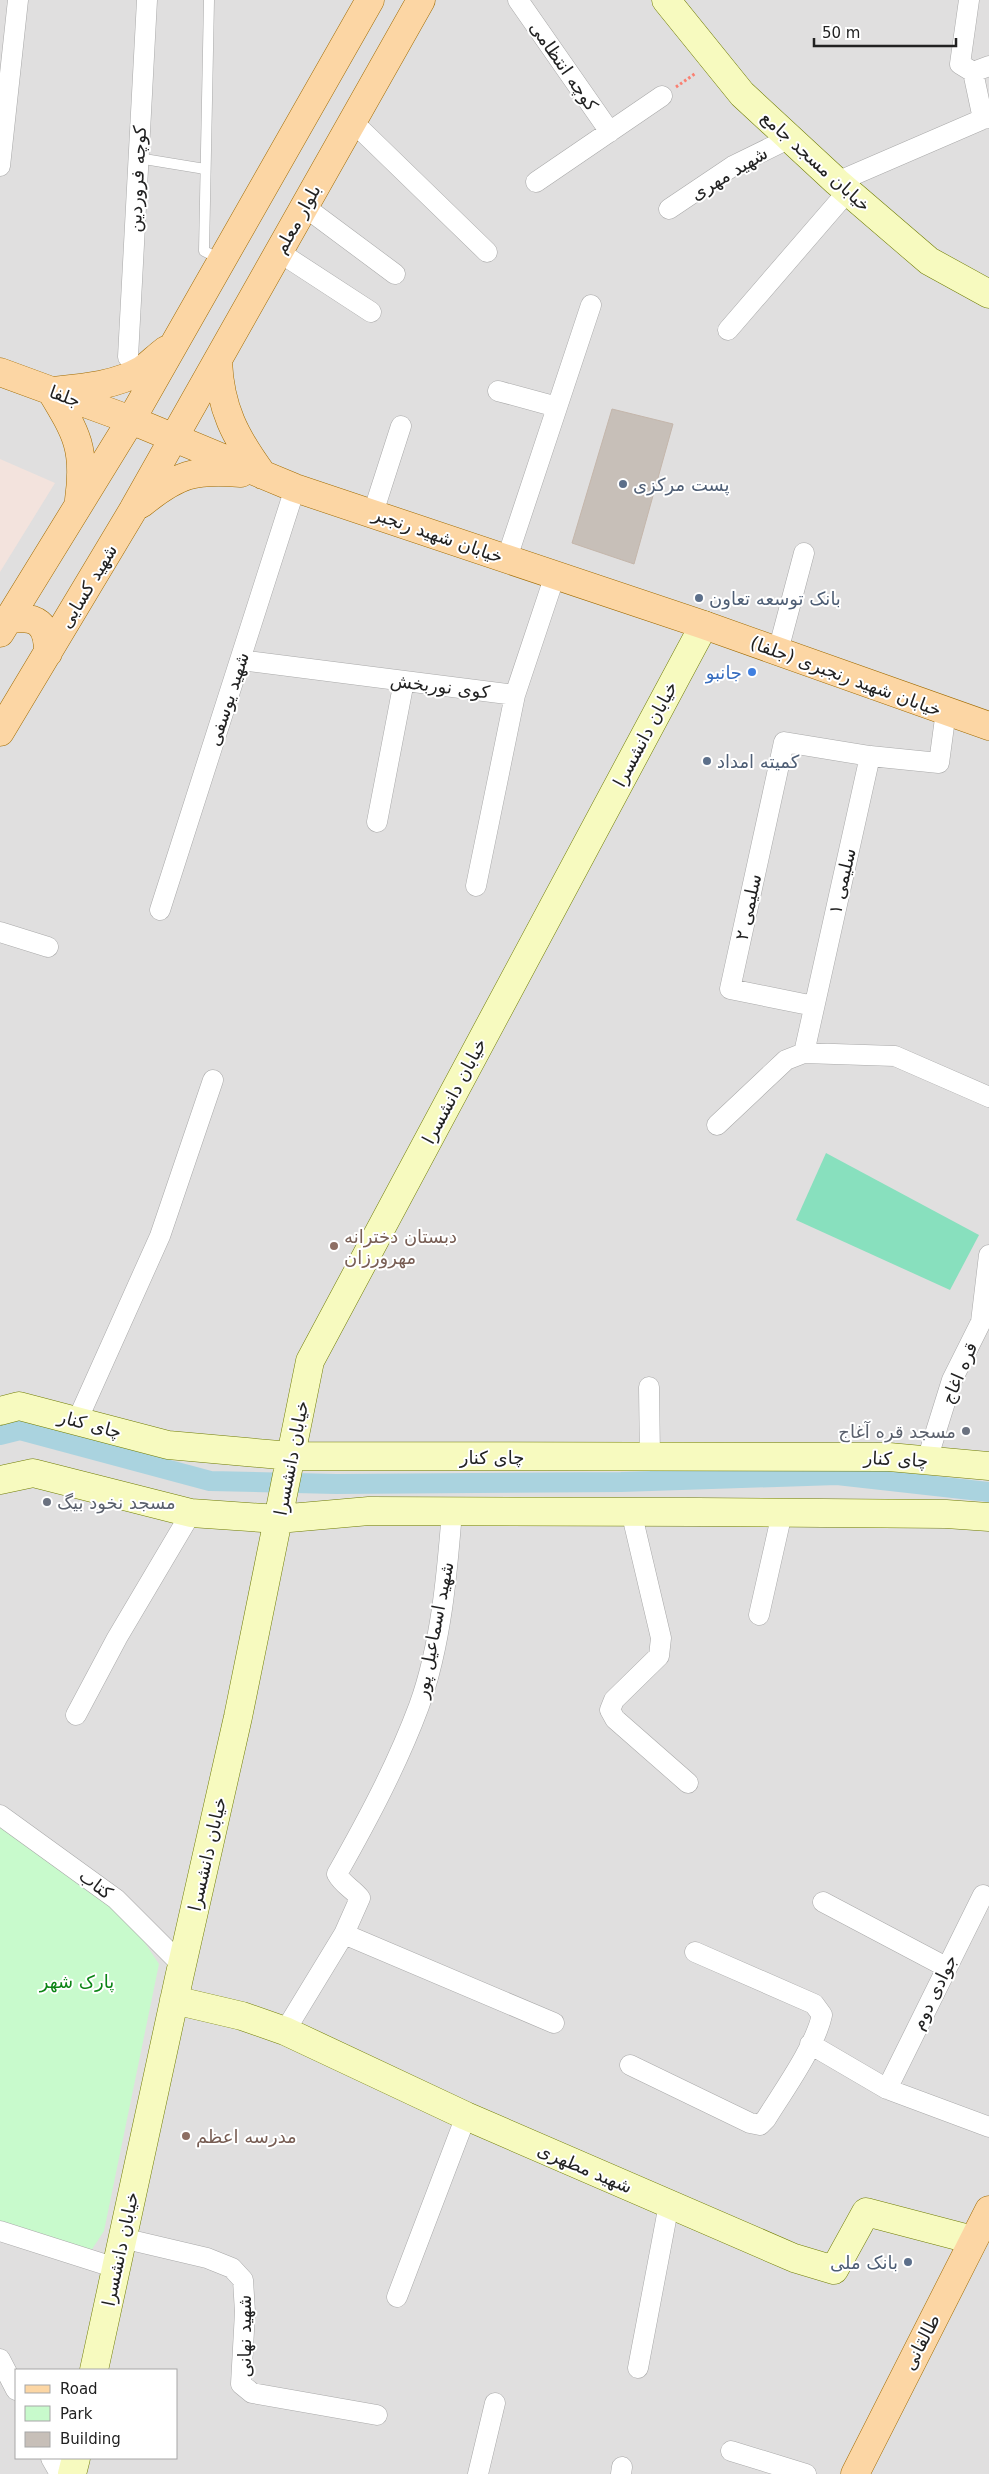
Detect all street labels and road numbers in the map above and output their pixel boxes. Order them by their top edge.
street label: کوچه انتظامی [525,17,603,116]
street label: خیابان مسجد جامع [756,106,875,216]
street label: کوچه فروردین [124,125,151,233]
street label: شهید مهری [687,142,772,205]
street label: بلوار معلم [269,181,325,258]
street label: جلفا [47,381,83,411]
street label: خیابان شهید رنجبر [369,503,506,568]
street label: شهید کسایی [55,540,122,632]
street label: خیابان شهید رنجبری (جلفا) [747,632,944,721]
street label: شهید یوسفی [203,649,254,749]
street label: کوی نوربخش [389,669,491,704]
street label: خیابان دانشسرا [608,678,683,791]
street label: سلیمی ۱ [824,846,860,916]
street label: سلیمی ۲ [731,872,765,942]
street label: خیابان دانشسرا [417,1035,492,1148]
street label: قره اغاج [937,1339,982,1408]
street label: خیابان دانشسرا [270,1399,313,1517]
street label: چای کنار [55,1405,124,1443]
street label: چای کنار [459,1447,524,1468]
street label: چای کنار [862,1447,929,1471]
street label: شهید اسماعیل پور [410,1560,459,1701]
street label: خیابان دانشسرا [184,1795,231,1913]
street label: کتاب [75,1865,117,1904]
street label: جوادی دوم [907,1951,962,2033]
street label: شهید مطهری [534,2139,635,2198]
street label: خیابان دانشسرا [98,2190,143,2308]
street label: شهید نهانی [234,2295,256,2377]
street label: طالقانی [898,2311,944,2373]

